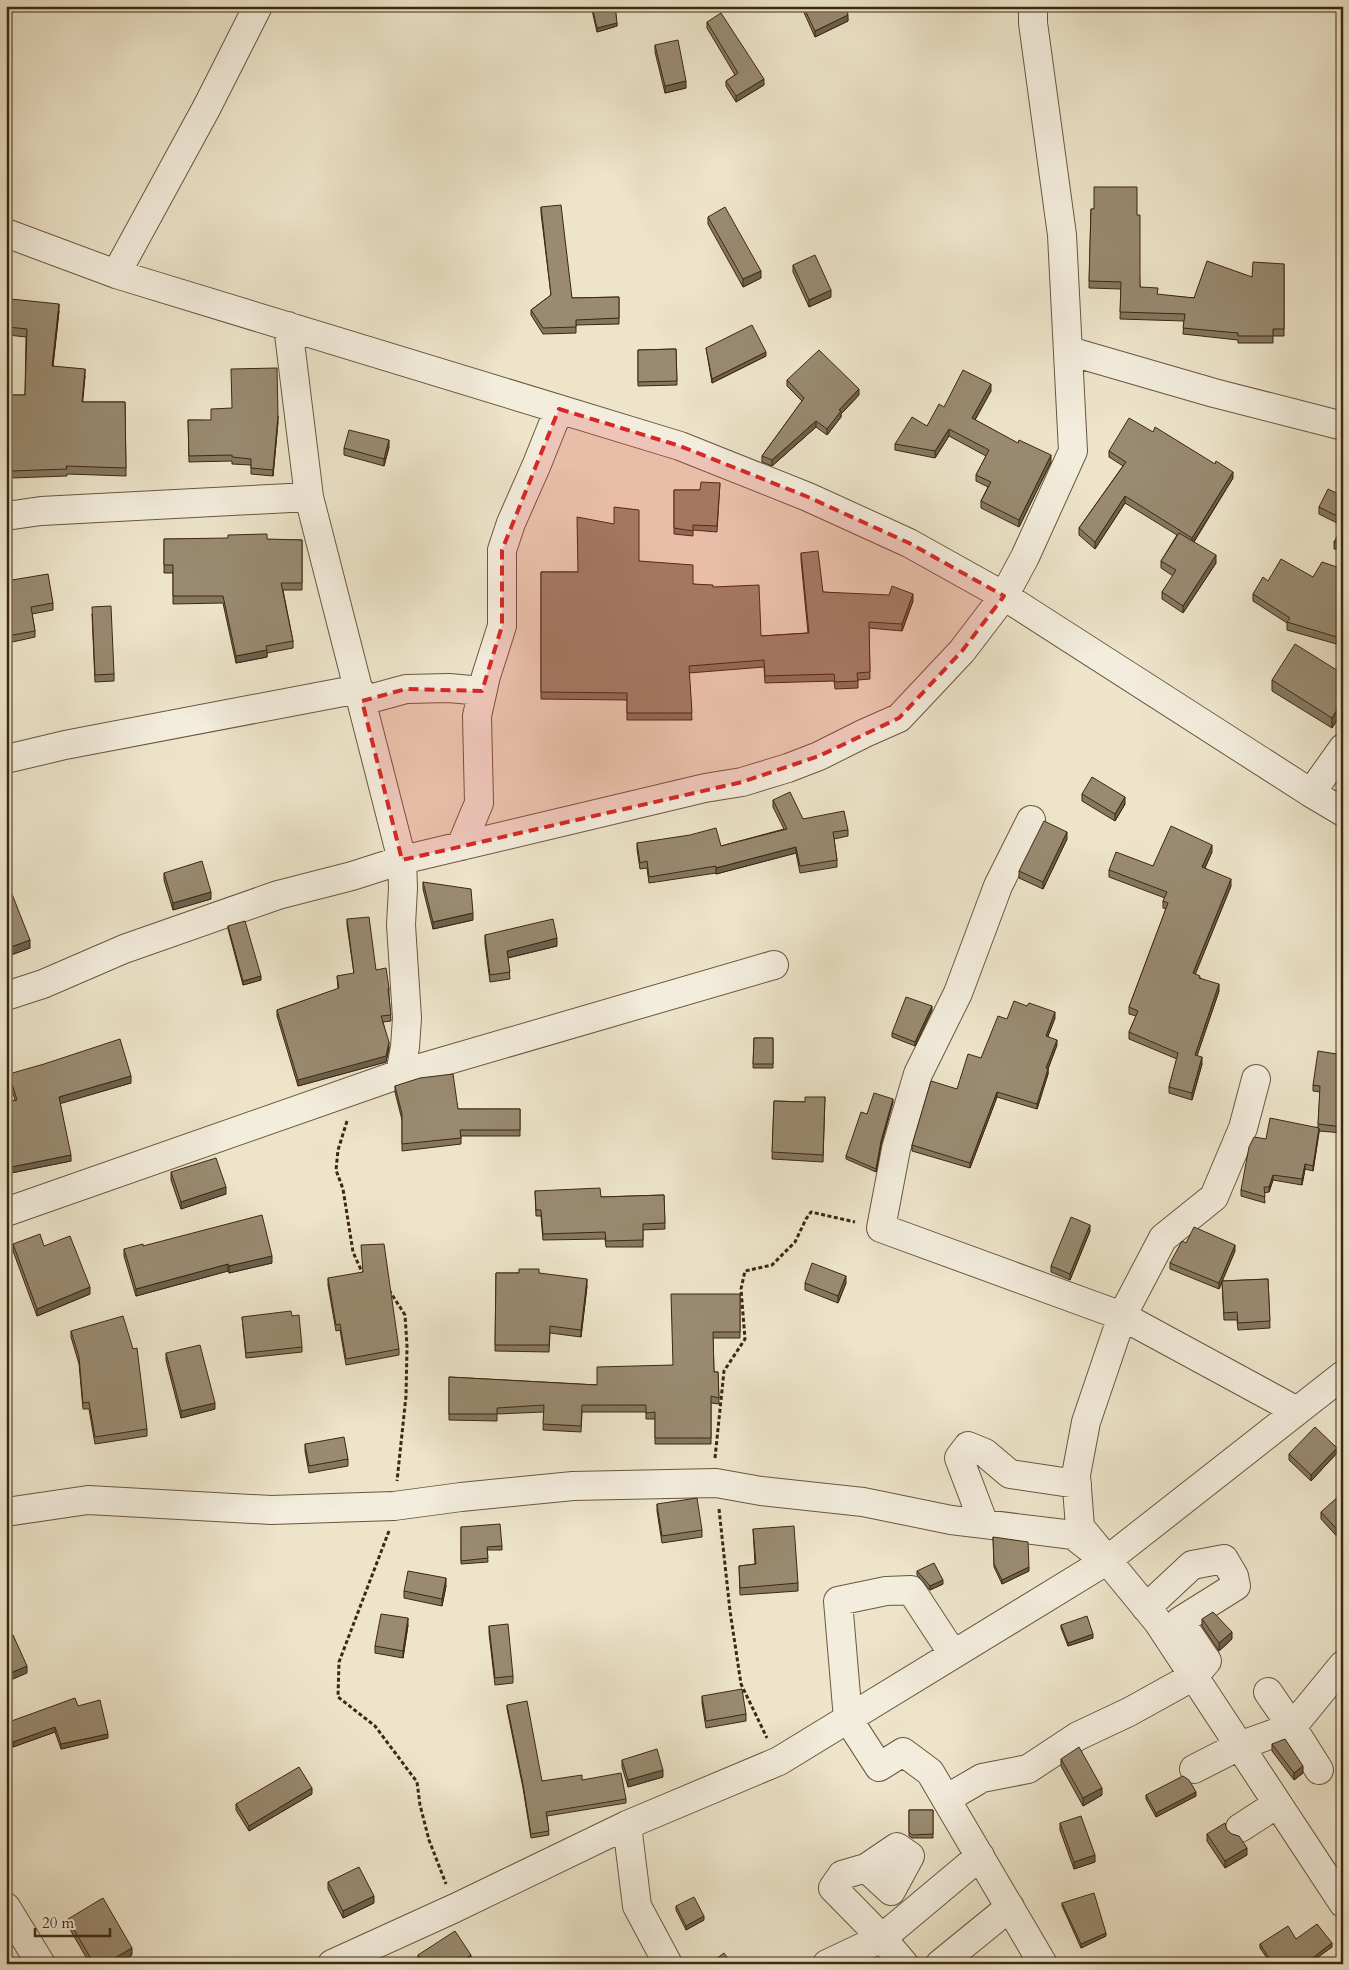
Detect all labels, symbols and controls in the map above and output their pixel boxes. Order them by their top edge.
scale bar [35,1905,110,1937]
text: 20 m [42,1913,74,1933]

